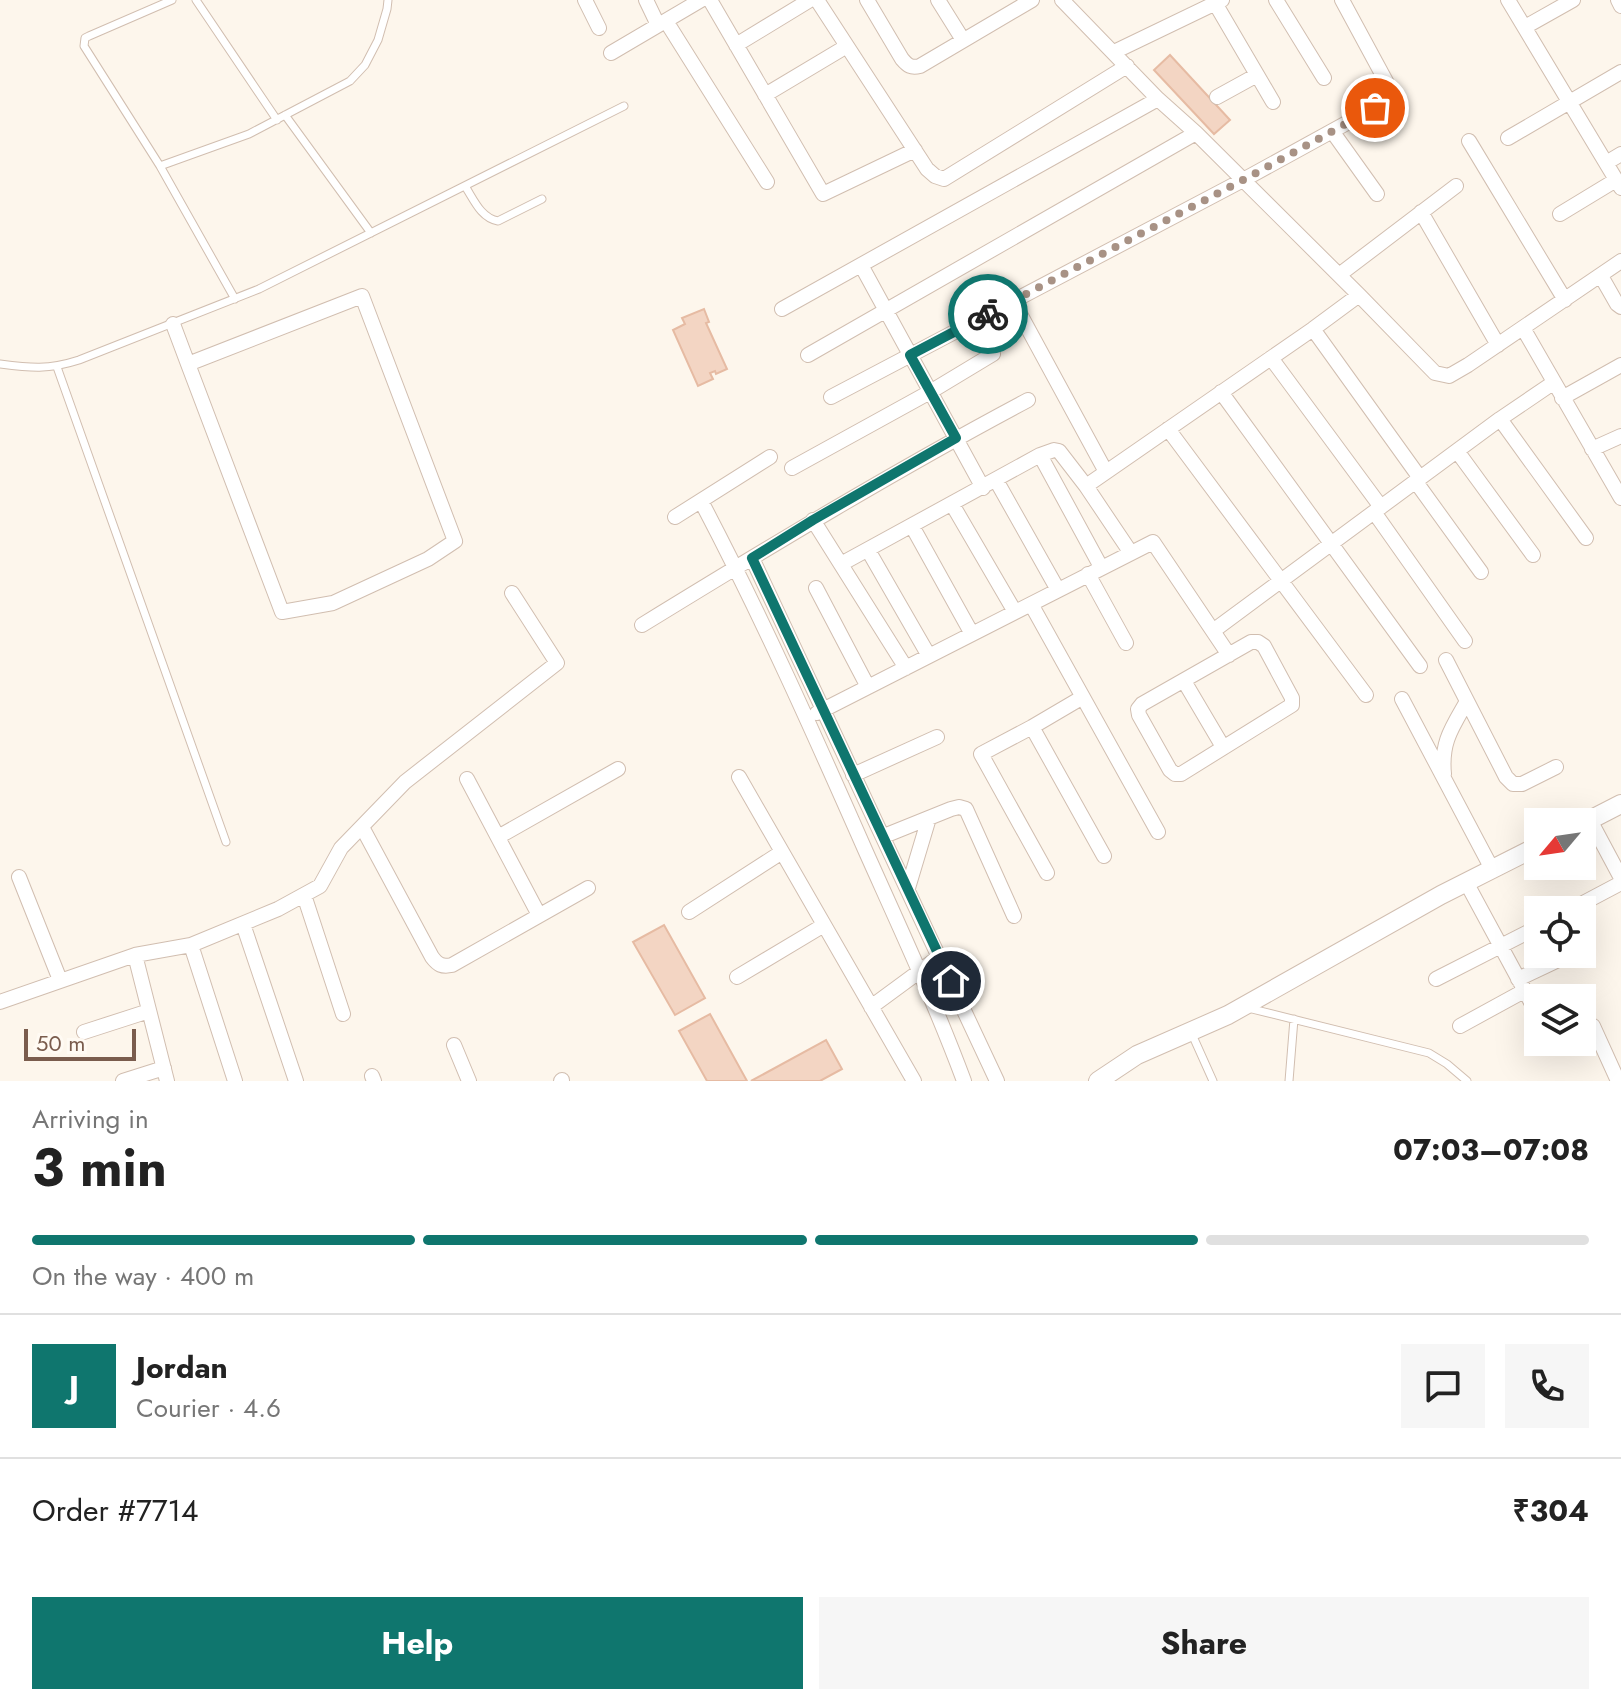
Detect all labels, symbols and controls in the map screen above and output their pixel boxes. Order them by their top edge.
pin [1341,74,1409,142]
icon: bag [1353,86,1397,130]
courier [948,274,1028,354]
icon: bike [966,292,1010,336]
north arrow [1524,808,1596,880]
map controls [1524,808,1596,1056]
button: locate [1524,896,1596,968]
pin [917,947,985,1015]
icon: home [929,959,973,1003]
button: layers [1524,984,1596,1056]
scale bar [24,1025,136,1061]
text: 50 m [36,1027,85,1059]
text: Arriving in [32,1100,149,1138]
text: 07:03–07:08 [1393,1128,1589,1171]
text: 3 min [32,1130,167,1206]
text: On the way · 400 m [32,1257,254,1295]
button: chat [1401,1344,1485,1428]
button: phone [1505,1344,1589,1428]
text: Jordan [136,1346,228,1389]
text: J [69,1365,79,1408]
text: Courier · 4.6 [136,1389,281,1427]
text: Order #7714 [32,1489,198,1532]
text: ₹304 [1512,1489,1589,1532]
button: Help [32,1597,803,1689]
button: Share [819,1597,1589,1689]

